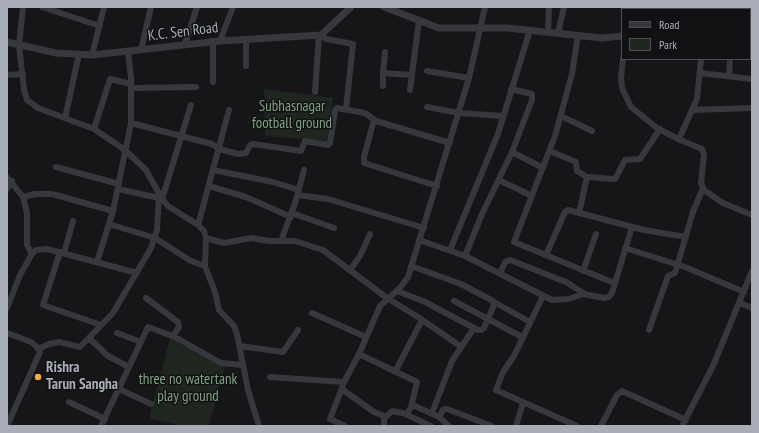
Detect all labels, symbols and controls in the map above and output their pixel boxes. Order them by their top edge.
legend [621,8,751,60]
text: Road [659,17,679,32]
street label: K.C. Sen Road [147,19,219,45]
text: Park [659,37,677,52]
park label: Subhasnagar football ground [252,98,332,133]
place label: Rishra Tarun Sangha [46,359,118,394]
park label: three no watertank play ground [139,371,237,406]
marker: Rishra Tarun Sangha [33,372,43,382]

